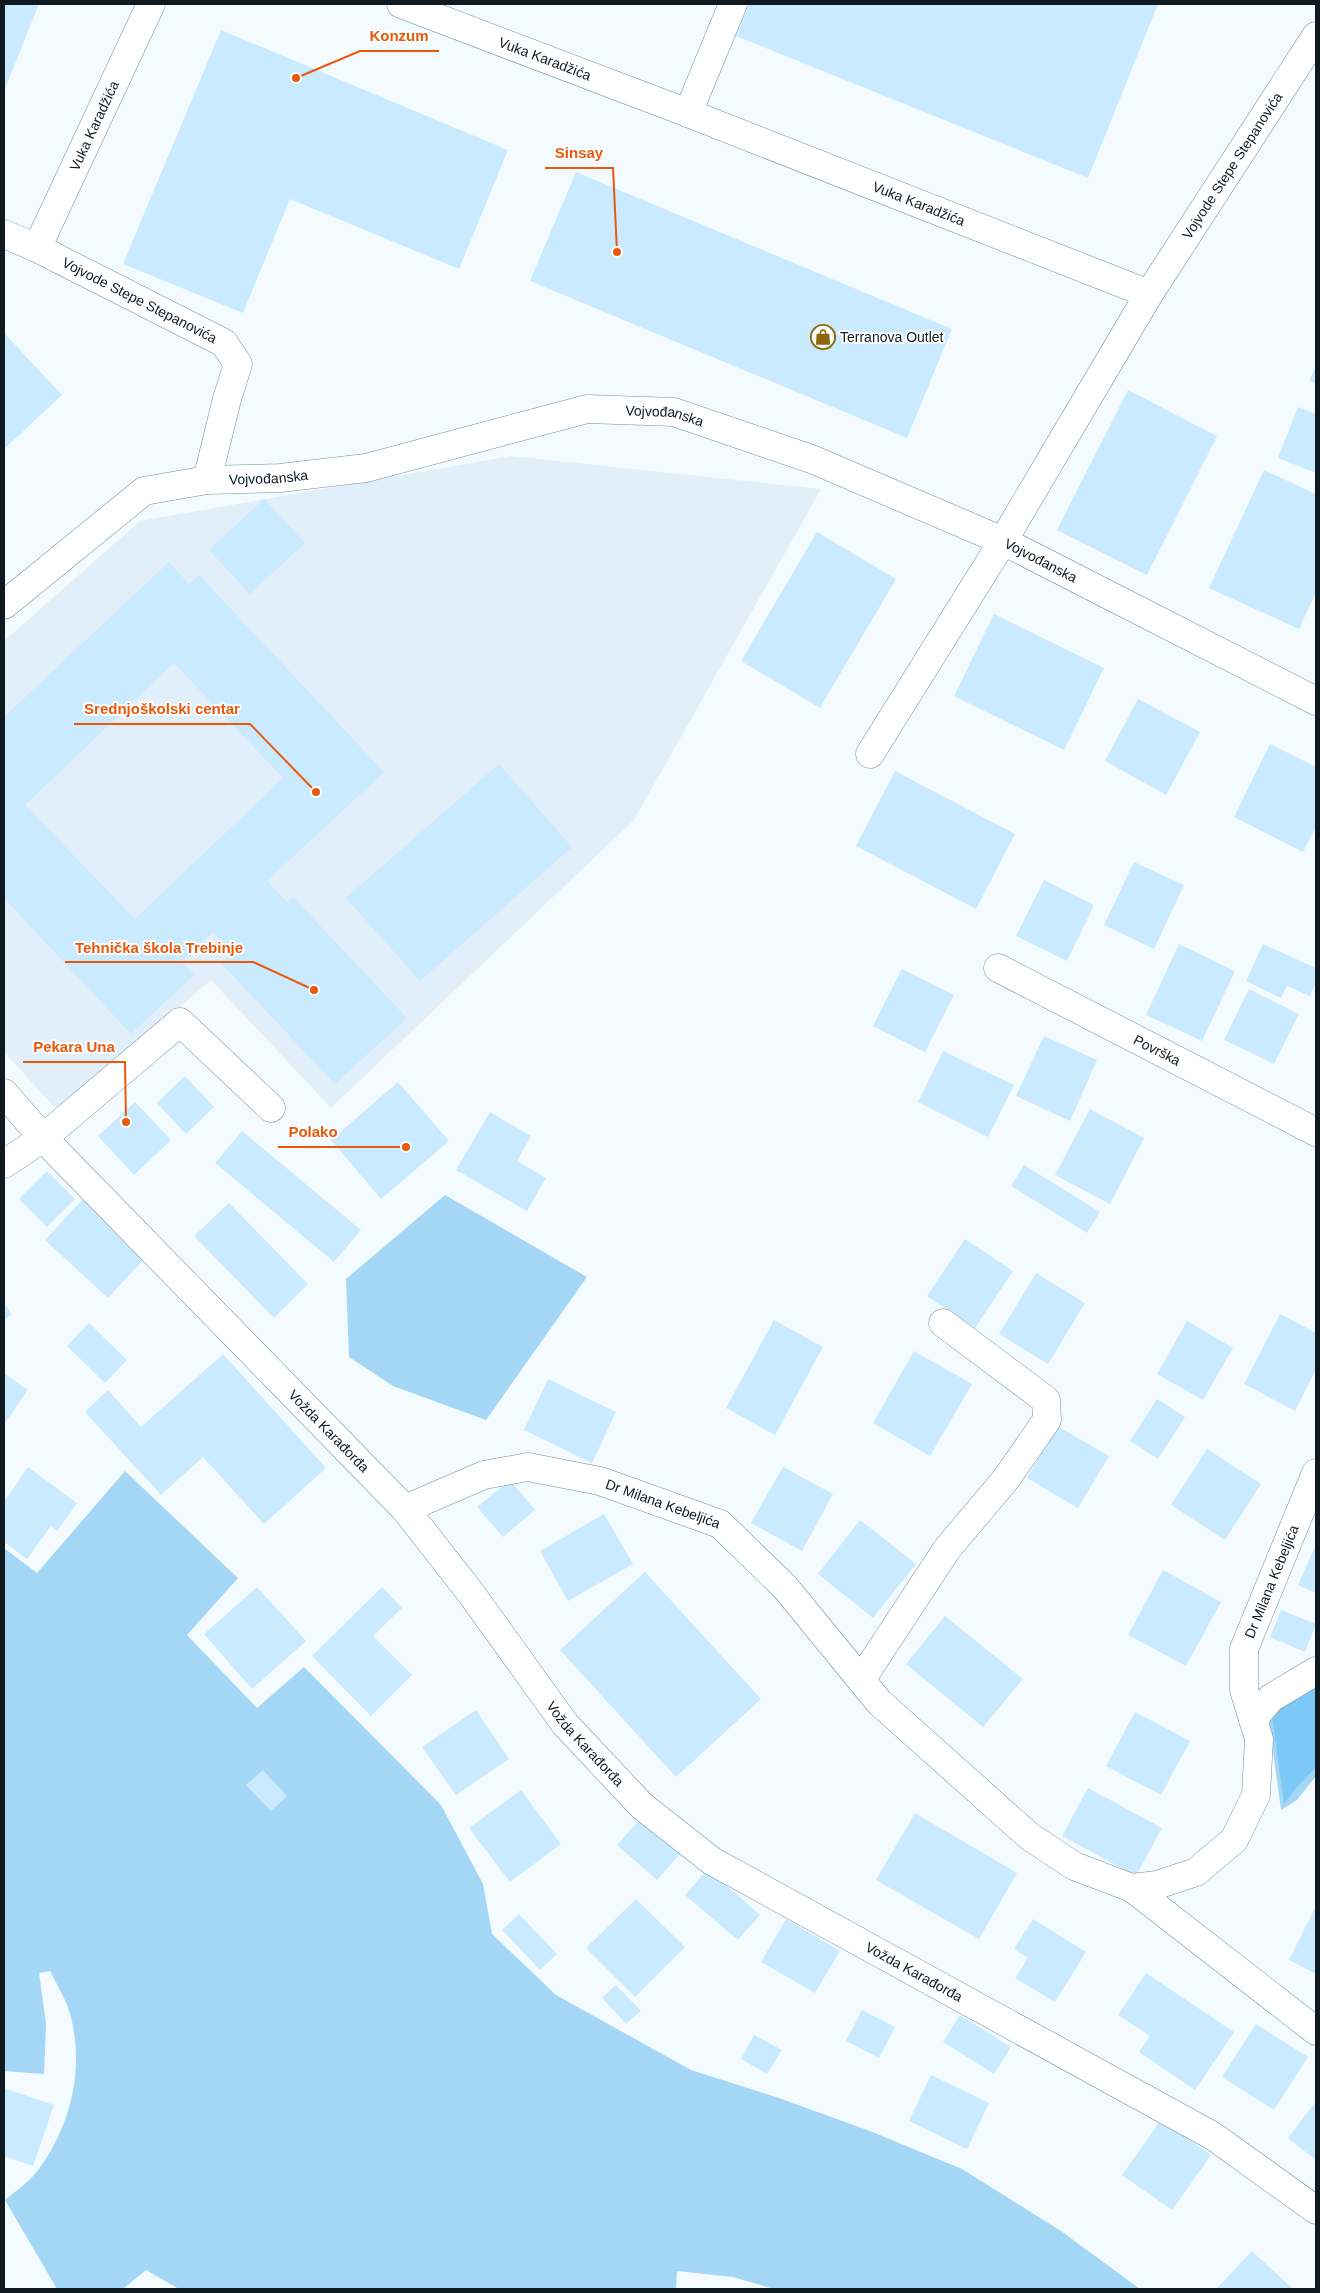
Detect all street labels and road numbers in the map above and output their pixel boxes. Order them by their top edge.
street label: Vuka Karadžića [496,34,594,84]
street label: Vuka Karadžića [66,78,122,173]
street label: Vojvode Stepe Stepanovića [1179,89,1286,242]
street label: Vuka Karadžića [870,178,967,229]
street label: Vojvode Stepe Stepanovića [60,254,220,346]
street label: Vojvođanska [625,402,706,430]
street label: Vojvođanska [229,467,309,487]
street label: Vojvođanska [1002,535,1080,586]
street label: Površka [1131,1031,1183,1069]
street label: Vožda Karađorđa [285,1387,373,1476]
street label: Dr Milana Kebeljića [603,1476,723,1532]
street label: Dr Milana Kebeljića [1241,1523,1302,1641]
street label: Vožda Karađorđa [543,1698,627,1790]
street label: Vožda Karađorđa [863,1939,966,2005]

